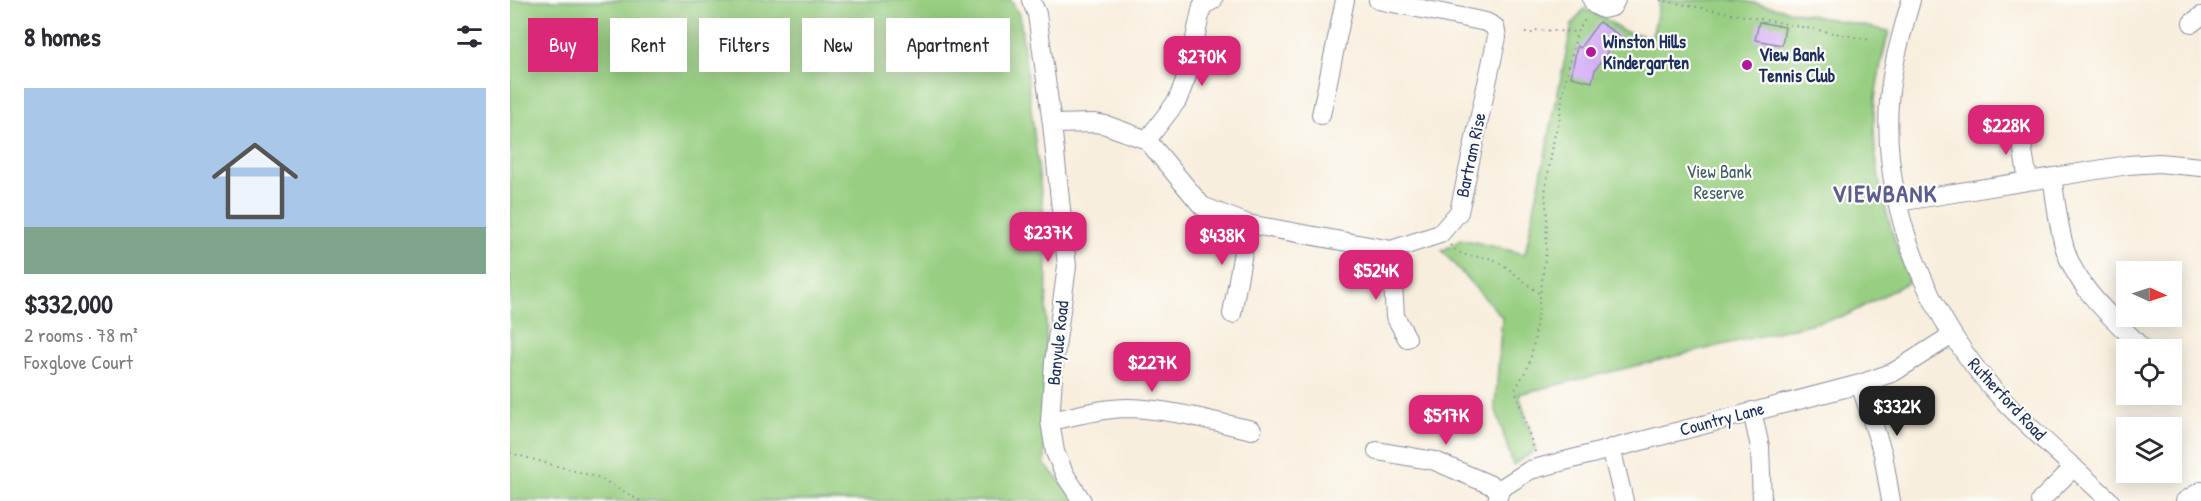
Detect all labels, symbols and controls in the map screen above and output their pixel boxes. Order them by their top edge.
chip: Buy [528,18,598,72]
chip: Rent [610,18,687,72]
chip: Filters [699,18,790,72]
chip: New [802,18,874,72]
chip: Apartment [886,18,1010,72]
text: 8 homes [24,19,101,54]
icon: filters [453,20,486,53]
place label: Winston Hills Kindergarten [1603,29,1689,76]
pin: $270K [1160,36,1244,87]
text: $270K [1178,42,1226,69]
place label: View Bank Tennis Club [1758,42,1836,88]
marker: Winston Hills Kindergarten [1584,45,1598,59]
marker: View Bank Tennis Club [1740,58,1754,72]
pin: $228K [1964,105,2048,156]
street label: Bartram Rise [1449,110,1492,200]
text: $228K [1982,111,2030,138]
icon: home [201,127,309,235]
park label: View Bank Reserve [1686,159,1752,205]
district label: VIEWBANK [1832,177,1938,209]
pin: $237K [1006,212,1090,263]
pin: $438K [1180,215,1264,266]
text: $237K [1024,218,1072,245]
text: $438K [1199,221,1245,248]
pin: $524K [1334,250,1418,301]
text: $524K [1353,256,1399,283]
north arrow [2116,261,2182,327]
map controls [2116,261,2182,483]
text: $332,000 [24,286,113,321]
street label: Banyule Road [1041,300,1074,386]
text: 2 rooms · 78 m² [24,321,138,348]
button: locate [2116,339,2182,405]
pin: $227K [1110,342,1194,393]
text: Foxglove Court [24,348,133,375]
text: $227K [1127,348,1177,375]
street label: Rutherford Road [1963,352,2052,445]
pin: $332K [1855,386,1939,437]
text: $332K [1873,392,1921,419]
pin: $517K [1404,395,1488,446]
street label: Country Lane [1677,395,1767,442]
text: $517K [1423,401,1469,428]
button: layers [2116,417,2182,483]

